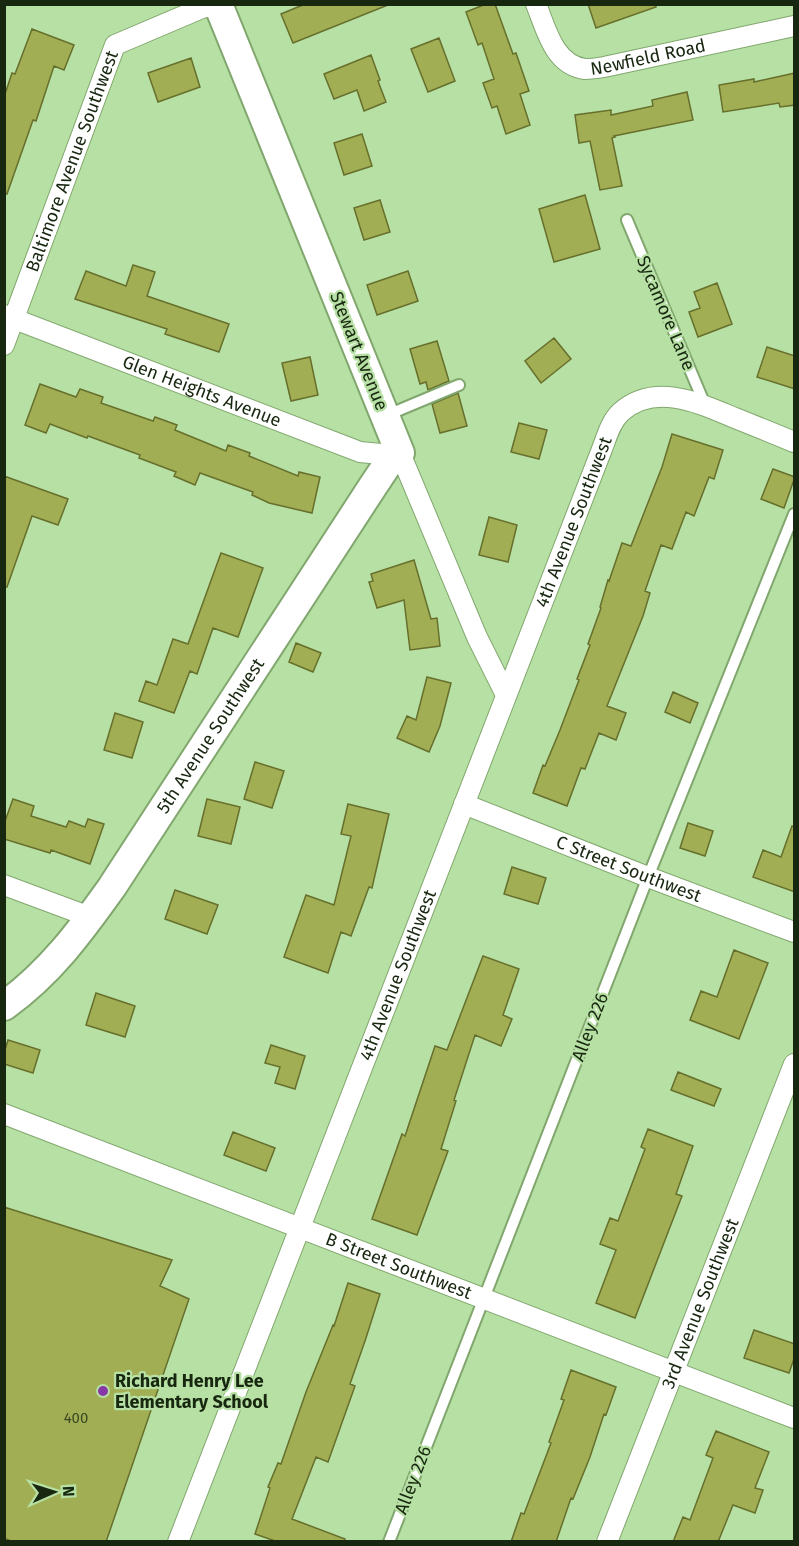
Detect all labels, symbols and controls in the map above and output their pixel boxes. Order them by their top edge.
street label: Newfield Road [589,34,708,80]
street label: Baltimore Avenue Southwest [21,47,123,275]
street label: Sycamore Lane [632,252,700,374]
street label: Stewart Avenue [325,288,393,414]
street label: Glen Heights Avenue [119,351,284,432]
street label: 4th Avenue Southwest [531,433,617,611]
street label: 5th Avenue Southwest [152,654,269,817]
street label: C Street Southwest [553,831,705,907]
street label: 4th Avenue Southwest [355,886,441,1064]
street label: Alley 226 [567,990,613,1064]
street label: 3rd Avenue Southwest [657,1215,744,1392]
street label: B Street Southwest [323,1228,475,1304]
place label: Richard Henry Lee Elementary School [115,1370,269,1413]
marker: Richard Henry Lee Elementary School [96,1384,110,1398]
house number: 400 [64,1409,88,1427]
street label: Alley 226 [390,1443,436,1517]
north arrow [24,1462,84,1522]
text: N [59,1485,78,1497]

